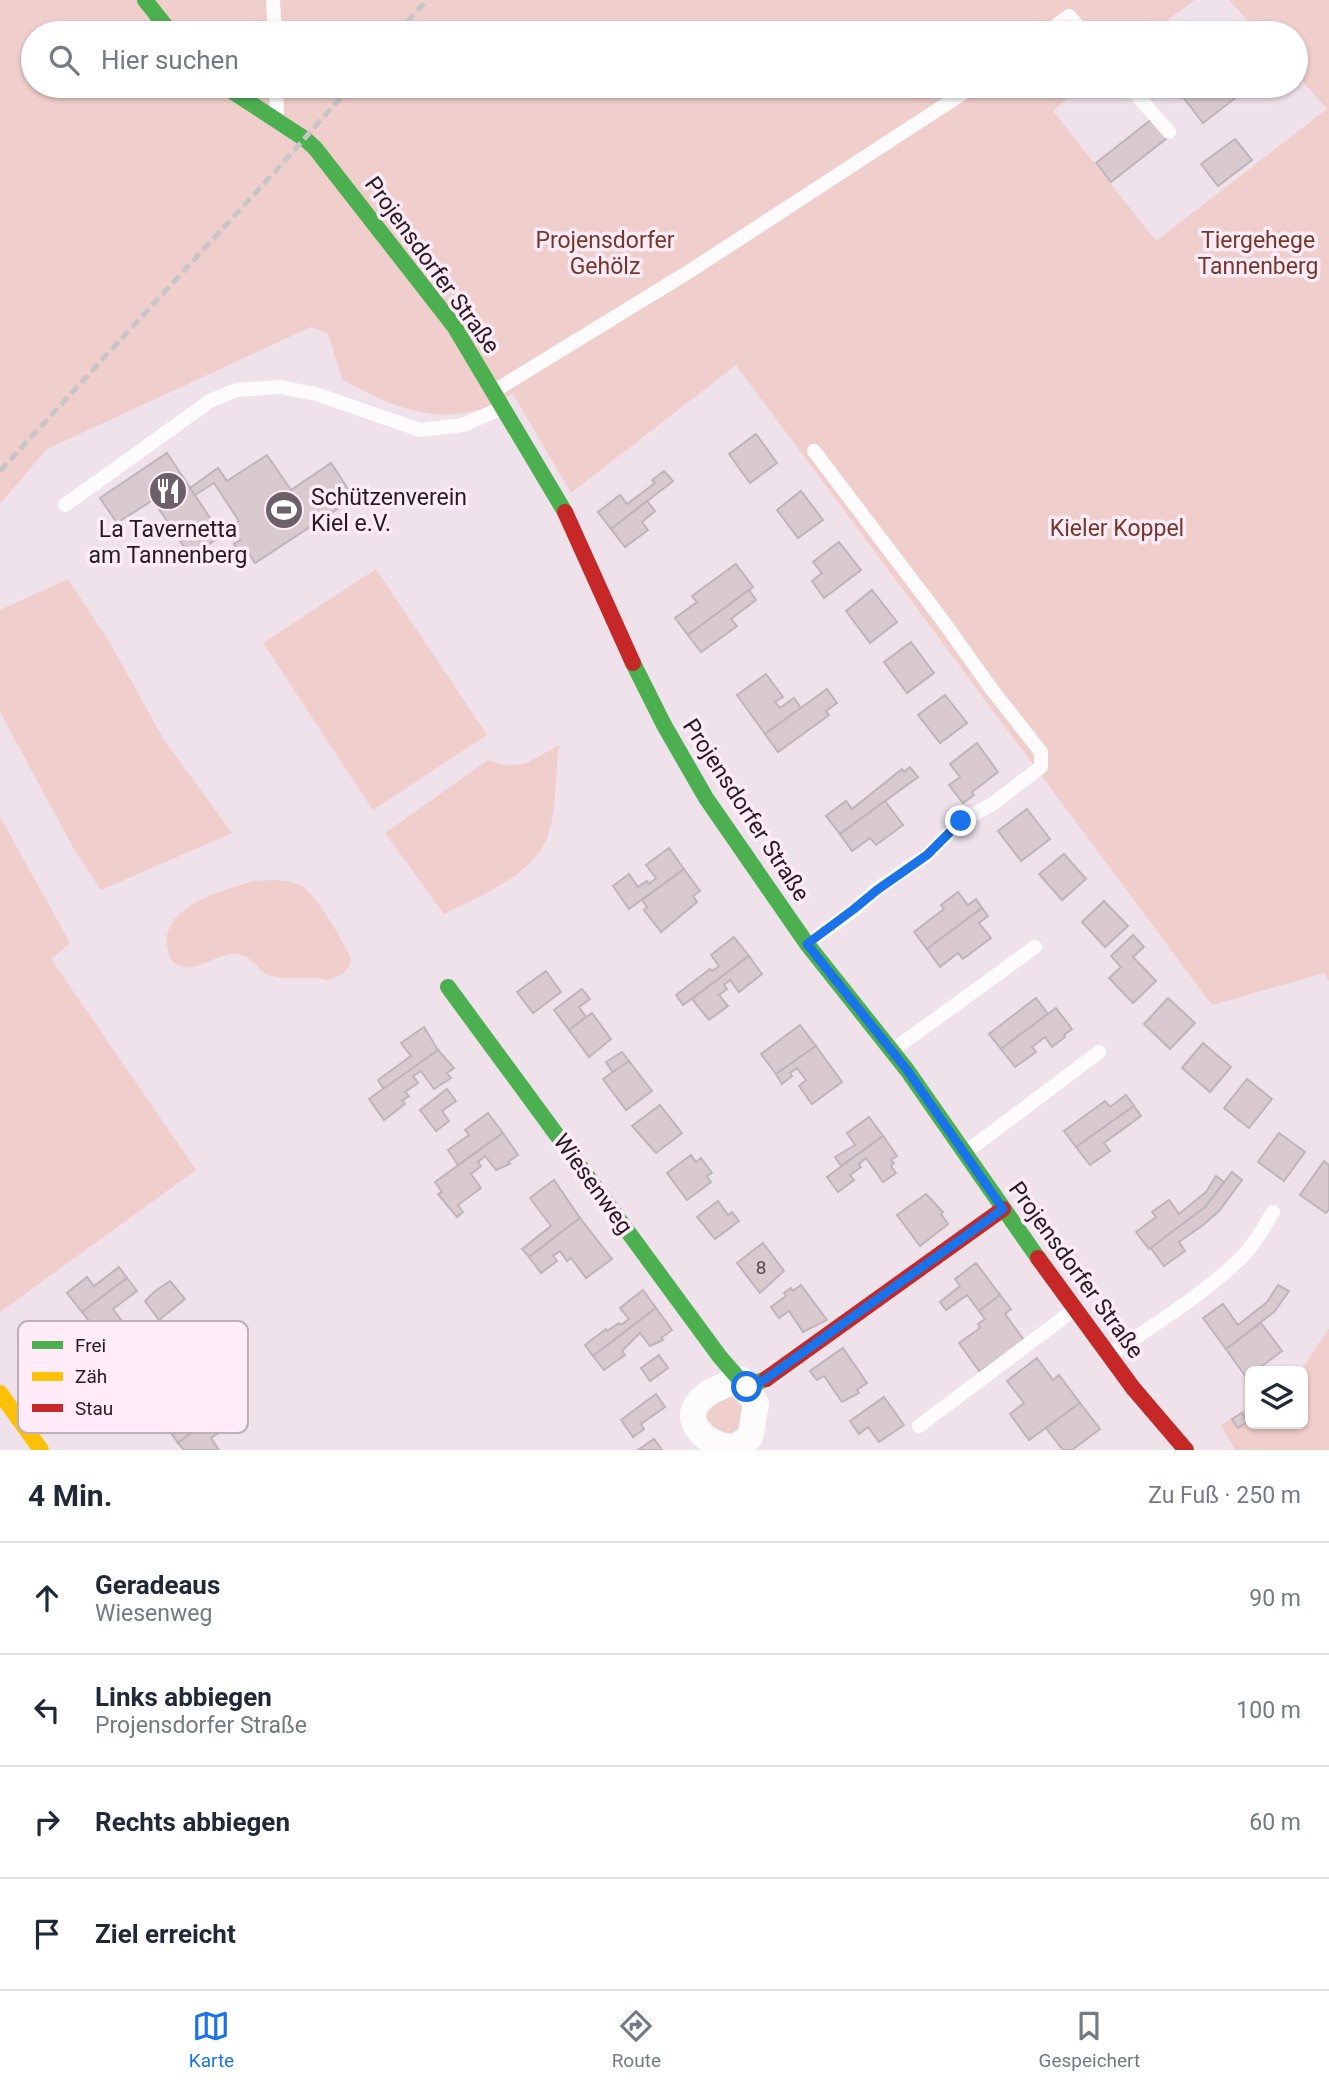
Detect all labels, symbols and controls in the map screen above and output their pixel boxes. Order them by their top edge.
search box [21,21,1308,98]
icon: search [45,41,83,79]
text: Hier suchen [101,45,239,75]
street label: Projensdorfer Straße [359,171,505,359]
park label: Projensdorfer Gehölz [535,227,675,280]
park label: Tiergehege Tannenberg [1198,227,1318,280]
restaurant icon: La Tavernetta am Tannenberg [147,470,189,512]
place label: Schützenverein Kiel e.V. [311,484,467,537]
sports icon: Schützenverein Kiel e.V. [263,489,305,531]
park label: Kieler Koppel [1050,515,1184,542]
place label: La Tavernetta am Tannenberg [89,516,247,569]
street label: Projensdorfer Straße [677,714,815,906]
route end [945,805,976,836]
street label: Wiesenweg [548,1129,638,1239]
street label: Projensdorfer Straße [1003,1176,1149,1364]
house number: 8 [756,1256,766,1279]
legend [18,1321,248,1433]
text: Frei [75,1334,106,1357]
text: Zäh [75,1365,107,1388]
map controls [1245,1366,1308,1429]
button: layers [1245,1366,1308,1429]
route start [731,1371,762,1402]
text: Stau [75,1397,113,1420]
text: 4 Min. [28,1478,112,1513]
text: Zu Fuß · 250 m [1148,1482,1301,1509]
text: Geradeaus [95,1570,220,1600]
icon: ahead [28,1579,66,1617]
text: 90 m [1249,1585,1301,1612]
text: Wiesenweg [95,1600,212,1627]
text: Links abbiegen [95,1682,272,1712]
icon: left [28,1691,66,1729]
text: 100 m [1236,1697,1301,1724]
text: Projensdorfer Straße [95,1712,307,1739]
icon: right [28,1803,66,1841]
text: Rechts abbiegen [95,1807,290,1837]
text: 60 m [1249,1809,1301,1836]
icon: arrive [28,1915,66,1953]
text: Ziel erreicht [95,1919,236,1949]
tab: Karte [189,2007,234,2072]
tab: Route [612,2007,661,2072]
tab: Gespeichert [1038,2007,1140,2072]

